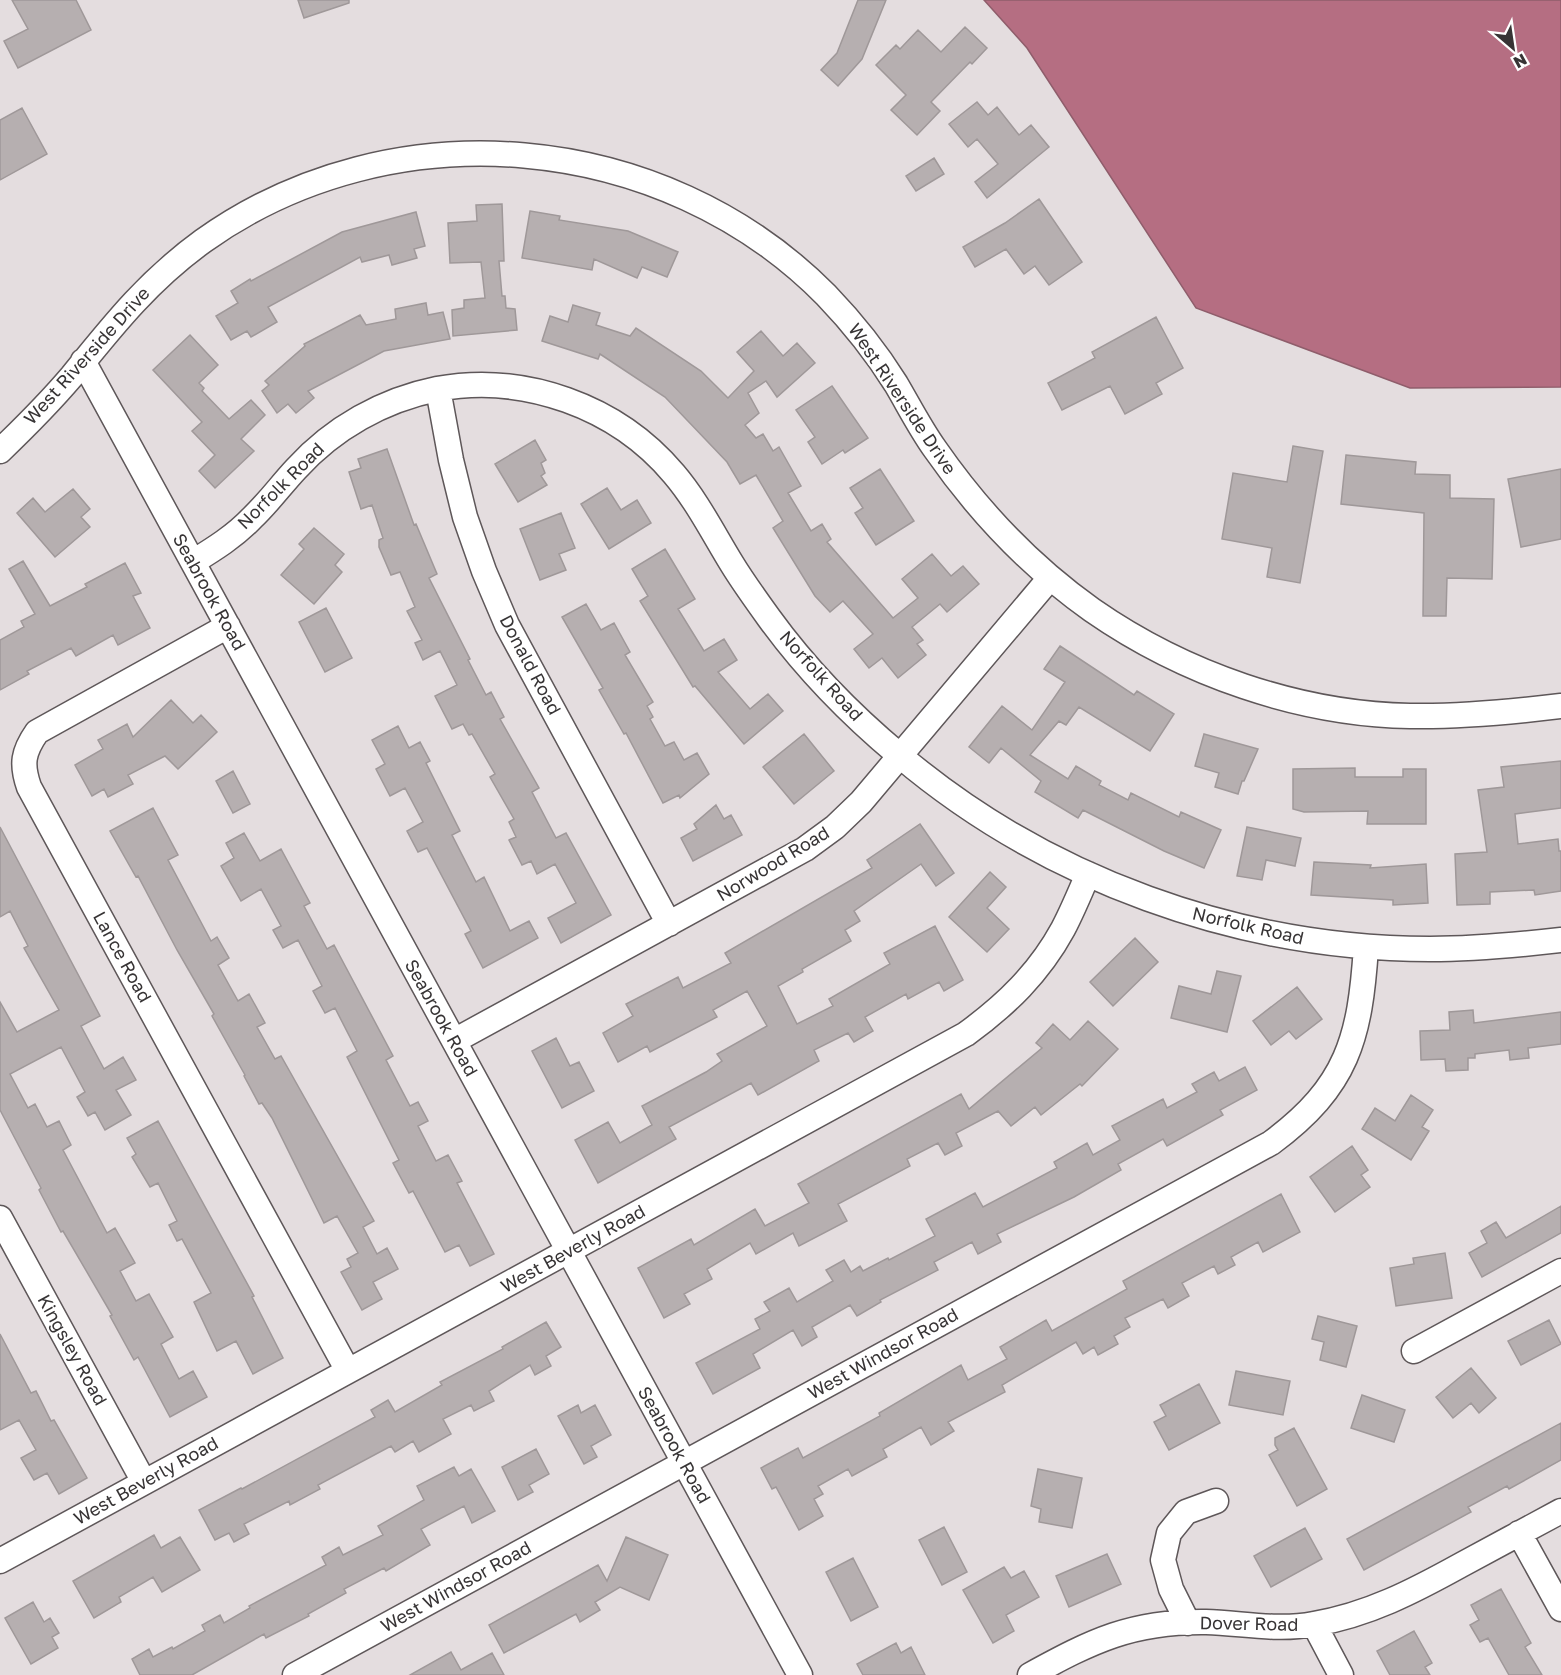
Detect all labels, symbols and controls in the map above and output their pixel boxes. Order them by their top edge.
north arrow [1483,18,1543,78]
text: N [1510,49,1530,73]
street label: West Riverside Drive [19,282,154,429]
street label: West Riverside Drive [844,319,962,478]
street label: Norfolk Road [232,437,328,533]
street label: Seabrook Road [169,529,251,654]
street label: Donald Road [495,611,566,718]
street label: Norfolk Road [776,626,868,725]
street label: Norwood Road [712,821,833,905]
street label: Norfolk Road [1190,902,1306,949]
street label: Lance Road [89,907,157,1006]
street label: Seabrook Road [401,955,483,1080]
street label: West Beverly Road [496,1199,649,1297]
street label: Kingsley Road [33,1290,112,1409]
street label: West Windsor Road [804,1303,962,1404]
street label: Seabrook Road [634,1382,716,1507]
street label: West Beverly Road [69,1431,222,1529]
street label: West Windsor Road [377,1536,535,1637]
street label: Dover Road [1199,1611,1299,1635]

